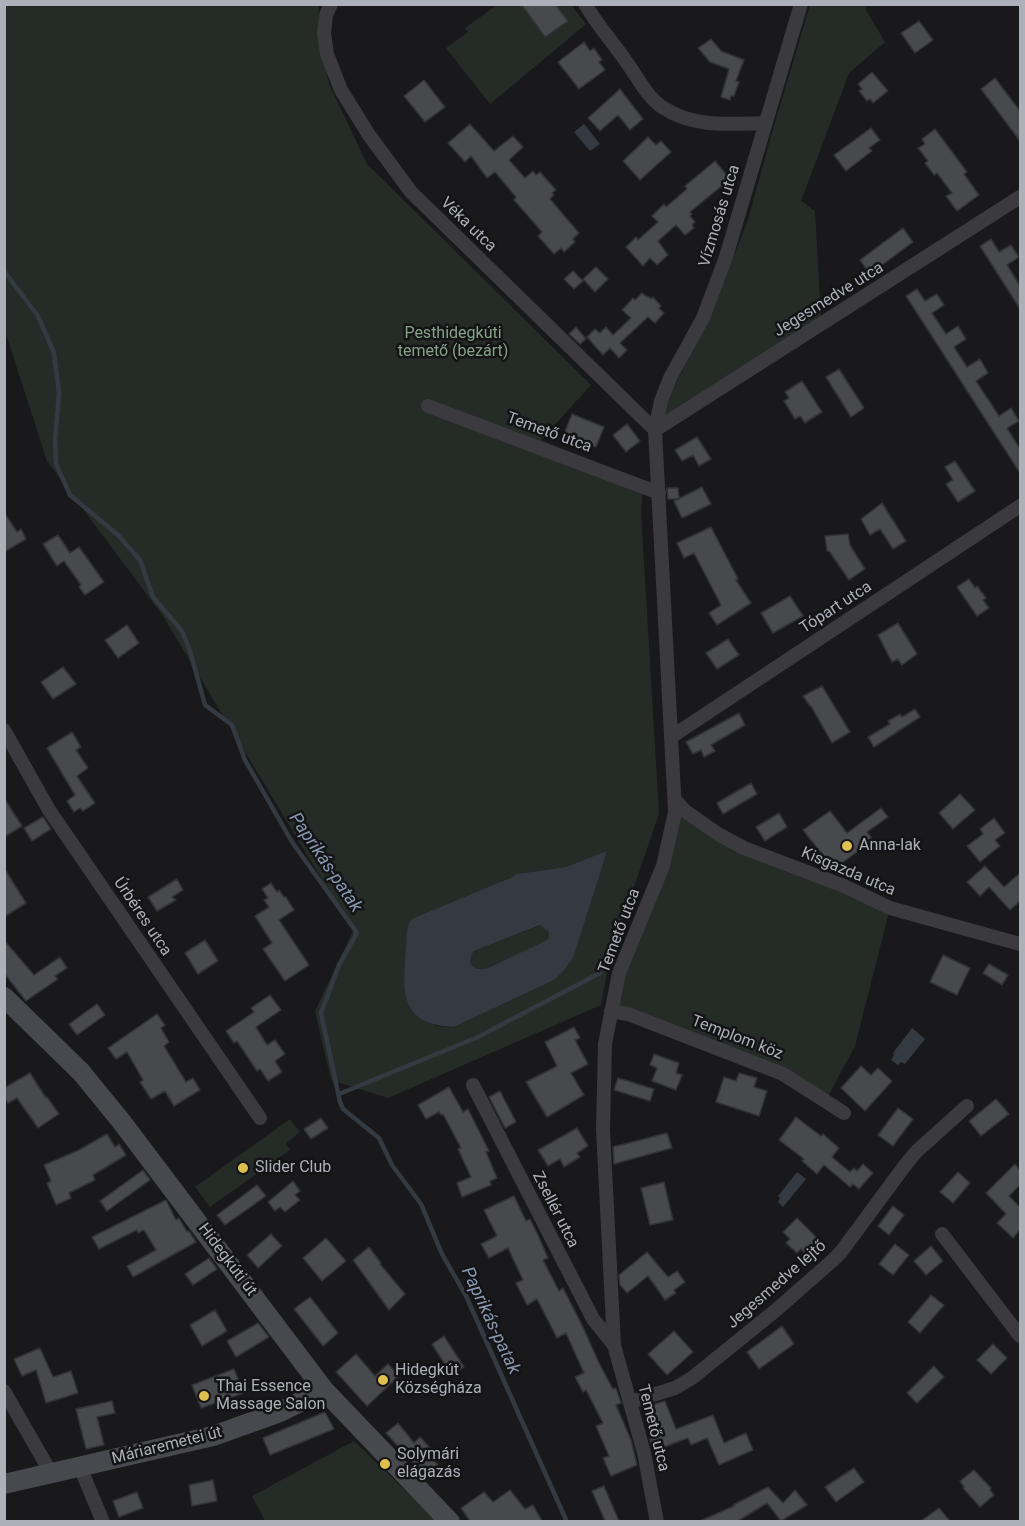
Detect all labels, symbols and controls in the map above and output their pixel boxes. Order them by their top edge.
street label: Vízmosás utca [695,163,745,269]
street label: Véka utca [436,194,500,256]
street label: Jegesmedve utca [771,259,887,341]
park label: Pesthidegkúti temető (bezárt) [398,324,508,362]
street label: Temető utca [504,409,594,457]
street label: Tópart utca [796,578,876,638]
water label: Paprikás-patak [284,809,366,917]
place label: Anna-lak [859,836,921,856]
marker: Anna-lak [840,839,854,853]
street label: Kisgazda utca [798,844,898,900]
street label: Úrbéres utca [109,874,175,960]
street label: Temető utca [595,886,645,976]
street label: Templom köz [689,1012,785,1064]
place label: Slider Club [255,1158,331,1178]
marker: Slider Club [236,1161,250,1175]
street label: Zsellér utca [528,1169,582,1251]
street label: Hidegkúti út [193,1220,261,1300]
street label: Jegesmedve lejtő [724,1237,830,1333]
water label: Paprikás-patak [456,1264,524,1378]
place label: Hidegkút Községháza [395,1361,482,1399]
marker: Hidegkút Községháza [376,1373,390,1387]
place label: Thai Essence Massage Salon [216,1377,325,1415]
street label: Temető utca [633,1382,673,1474]
marker: Thai Essence Massage Salon [197,1389,211,1403]
street label: Máriaremetei út [110,1423,224,1469]
place label: Solymári elágazás [397,1445,461,1483]
marker: Solymári elágazás [378,1457,392,1471]

